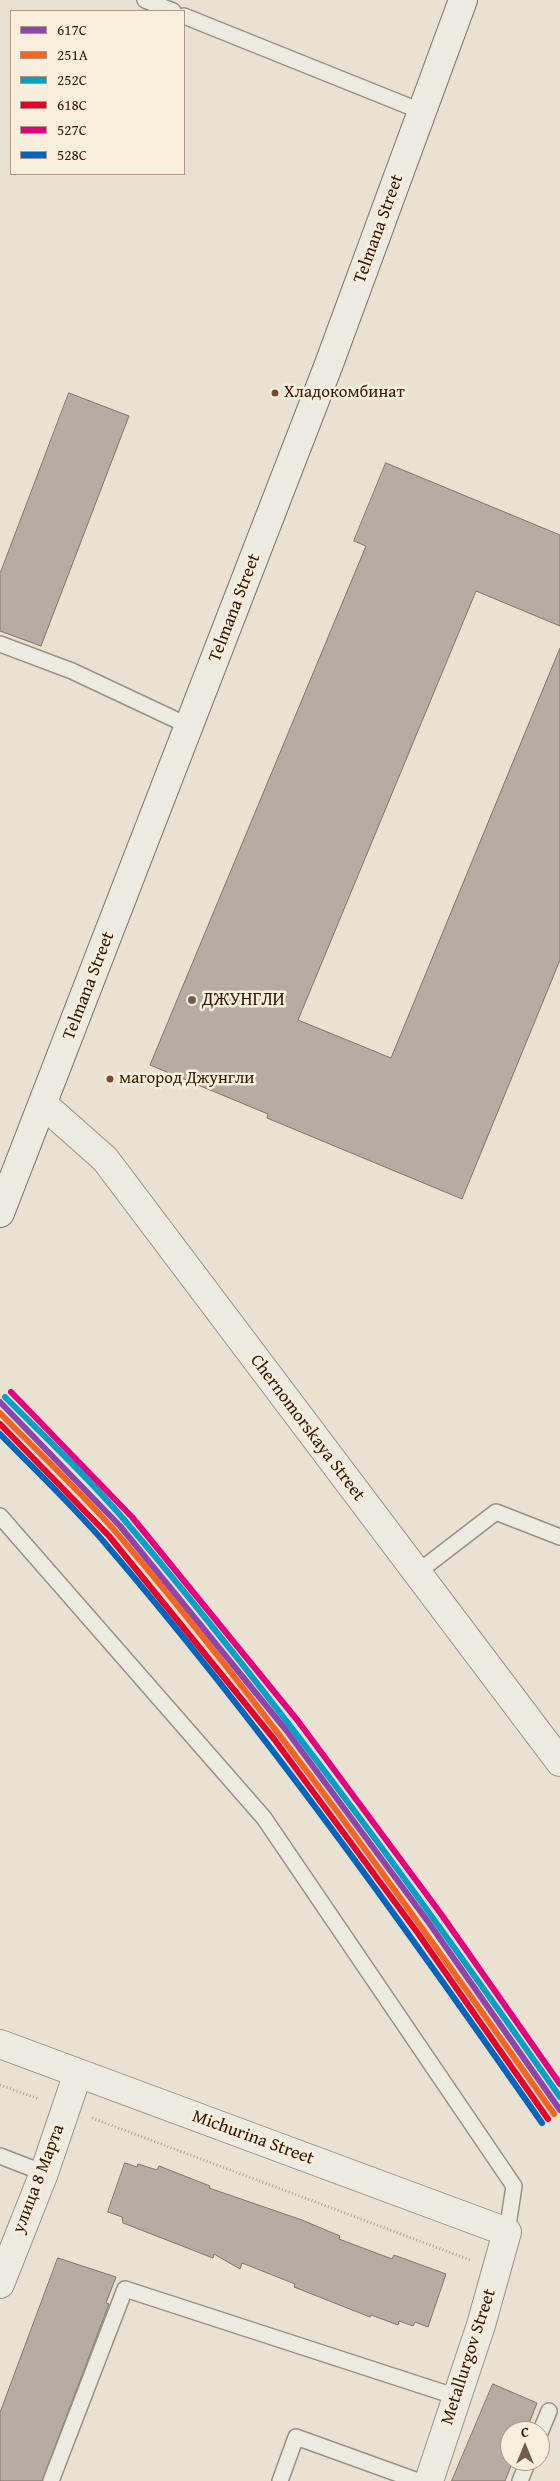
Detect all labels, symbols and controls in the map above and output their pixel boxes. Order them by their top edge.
legend [10,10,185,175]
text: 617C [57,19,87,40]
text: 251А [57,44,88,65]
text: 252С [57,69,87,90]
text: 618С [57,94,87,115]
text: 527С [57,119,87,140]
text: 528С [57,144,87,165]
street label: Telmana Street [349,172,409,286]
place label: Хладокомбинат [284,383,405,403]
marker: Хладокомбинат [270,388,280,398]
street label: Telmana Street [204,551,266,665]
street label: Telmana Street [58,929,120,1043]
place label: ДЖУНГЛИ [202,989,285,1011]
marker: ДЖУНГЛИ [186,994,198,1006]
place label: магород Джунгли [119,1069,254,1089]
marker: магород Джунгли [105,1074,115,1084]
street label: Chernomorskaya Street [245,1350,369,1506]
street label: Michurina Street [189,2106,317,2170]
street label: улица 8 Марта [8,2122,70,2236]
street label: Metallurgov Street [437,2286,501,2428]
north arrow [500,2421,550,2471]
text: С [521,2422,529,2442]

